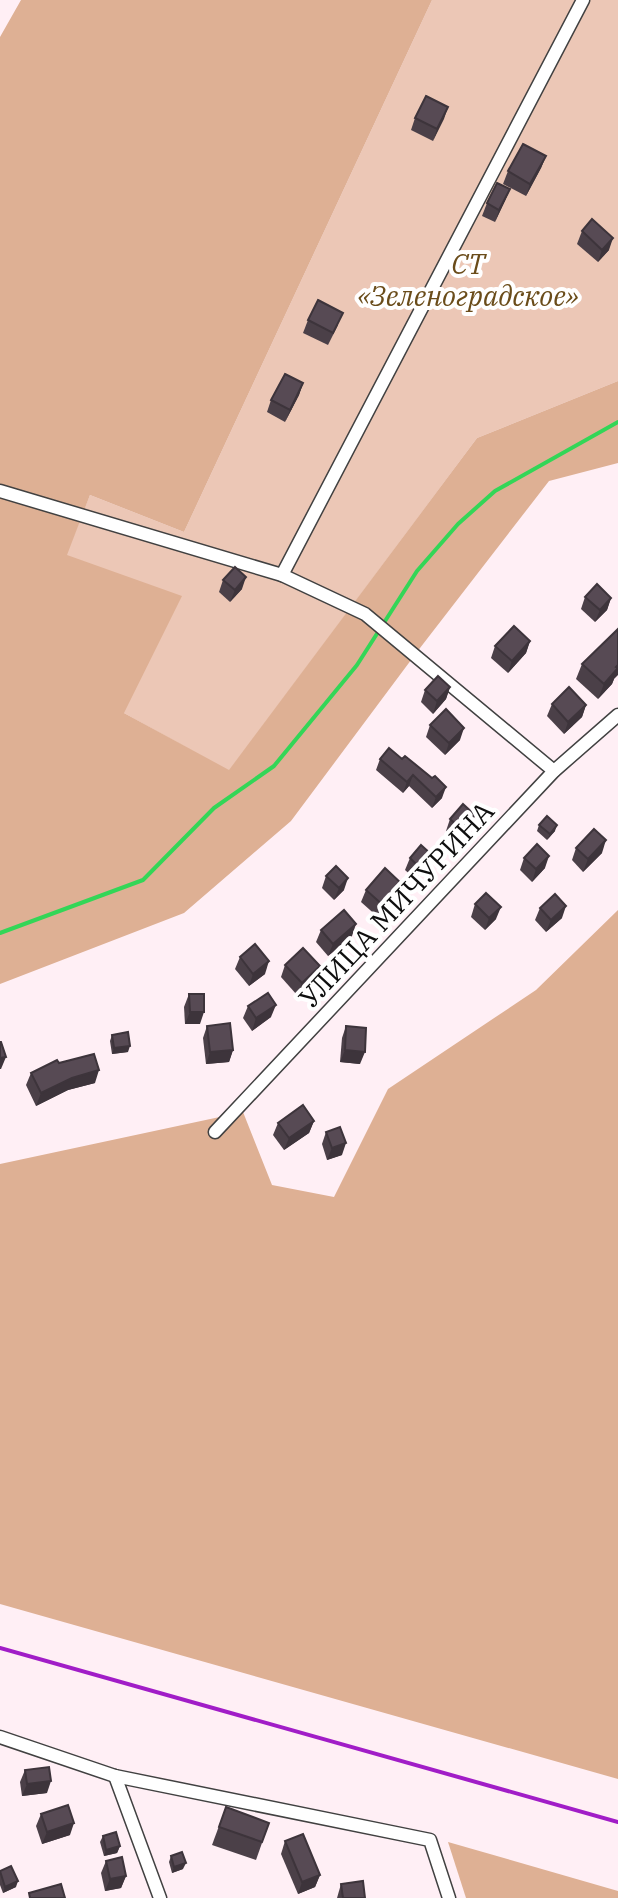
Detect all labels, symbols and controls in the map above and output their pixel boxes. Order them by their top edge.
park label: СТ «Зеленоградское» [357,245,579,314]
street label: УЛИЦА МИЧУРИНА [290,793,502,1015]

